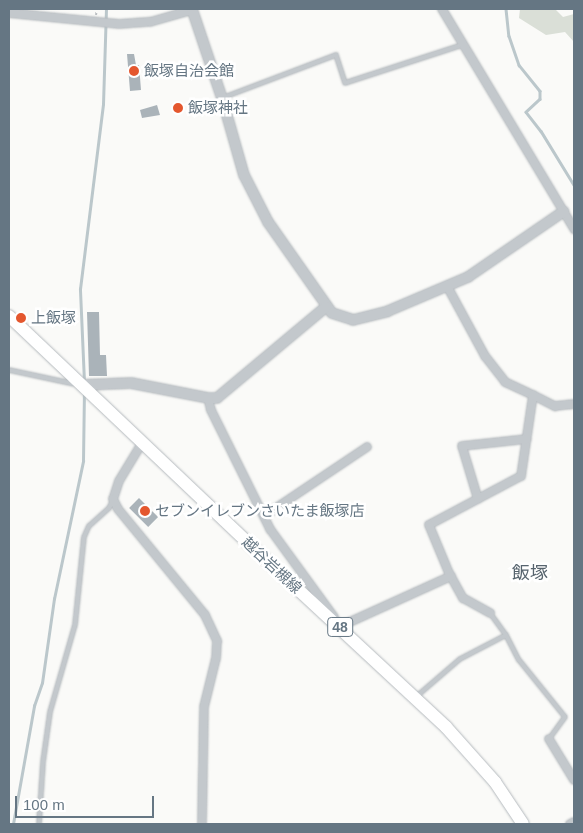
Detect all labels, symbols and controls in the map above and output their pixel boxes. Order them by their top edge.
place label: 飯塚自治会館 [144,62,234,80]
marker: 飯塚自治会館 [128,65,140,77]
place label: 飯塚神社 [188,99,248,117]
marker: 飯塚神社 [172,102,184,114]
place label: 上飯塚 [31,309,76,327]
marker: 上飯塚 [15,312,27,324]
place label: セブンイレブンさいたま飯塚店 [155,502,365,520]
marker: セブンイレブンさいたま飯塚店 [139,505,151,517]
street label: 越谷岩槻線 [238,533,306,597]
district label: 飯塚 [512,562,548,584]
road number: 48 [326,616,354,638]
scale bar [18,786,156,818]
text: 100 m [23,796,65,813]

